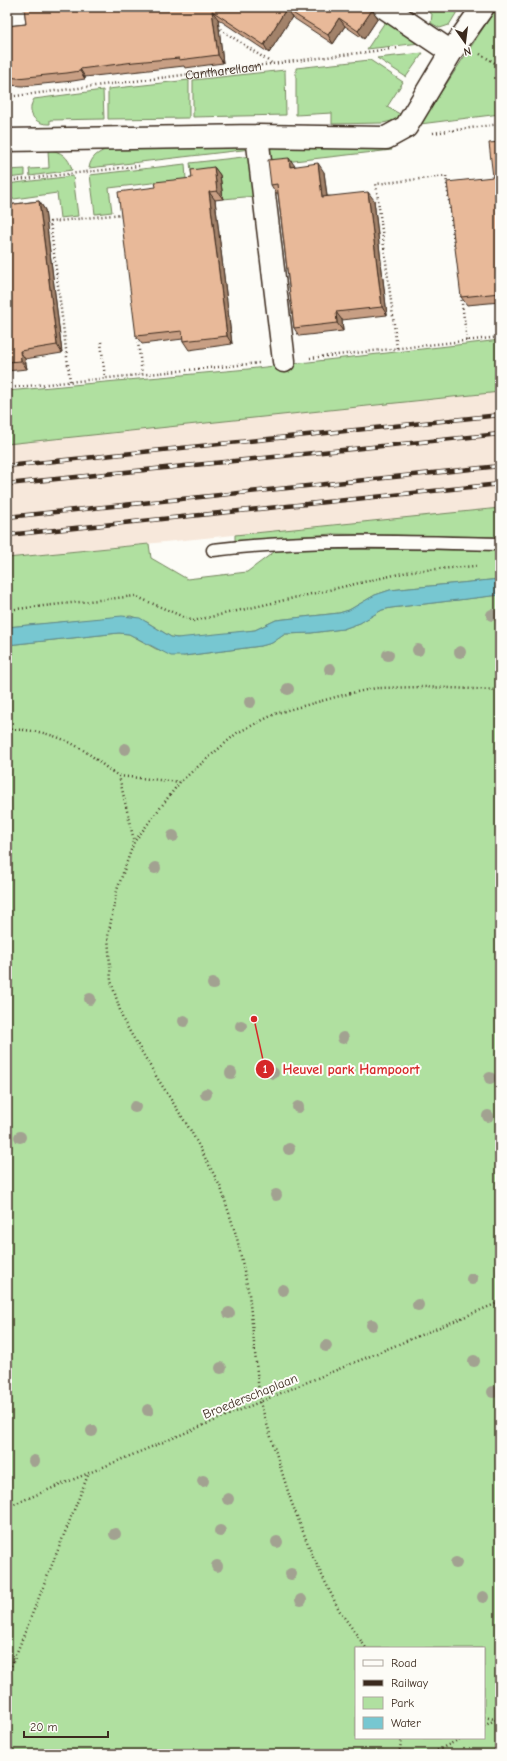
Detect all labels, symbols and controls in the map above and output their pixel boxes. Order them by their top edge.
north arrow [445,22,485,62]
text: N [462,44,472,58]
street label: Cantharellaan [184,58,263,82]
callout: Heuvel park Hampoort [255,1056,428,1082]
text: Heuvel park Hampoort [282,1061,420,1078]
text: 1 [263,1062,268,1076]
street label: Broederschaplaan [201,1370,299,1422]
legend [355,1647,485,1739]
text: Road [391,1656,417,1670]
text: Railway [391,1676,429,1690]
text: Park [391,1696,414,1710]
scale bar [24,1713,108,1739]
text: Water [391,1716,421,1730]
text: 20 m [30,1720,58,1734]

